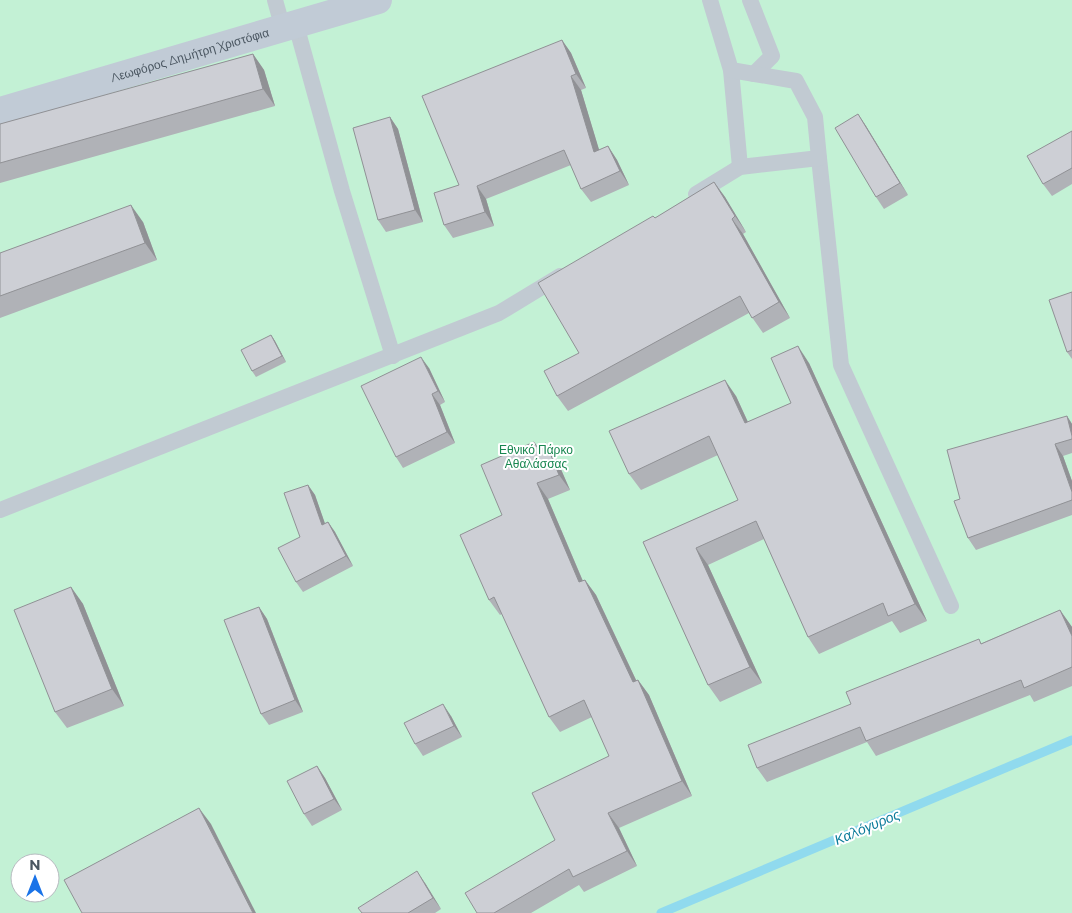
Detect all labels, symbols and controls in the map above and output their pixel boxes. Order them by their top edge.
street label: Λεωφόρος Δημήτρη Χριστόφια [109,24,271,85]
park label: Εθνικό Πάρκο Αθαλάσσας [499,442,573,471]
water label: Καλόγυρος [831,805,903,849]
north arrow [10,853,60,903]
text: N [29,856,41,874]

